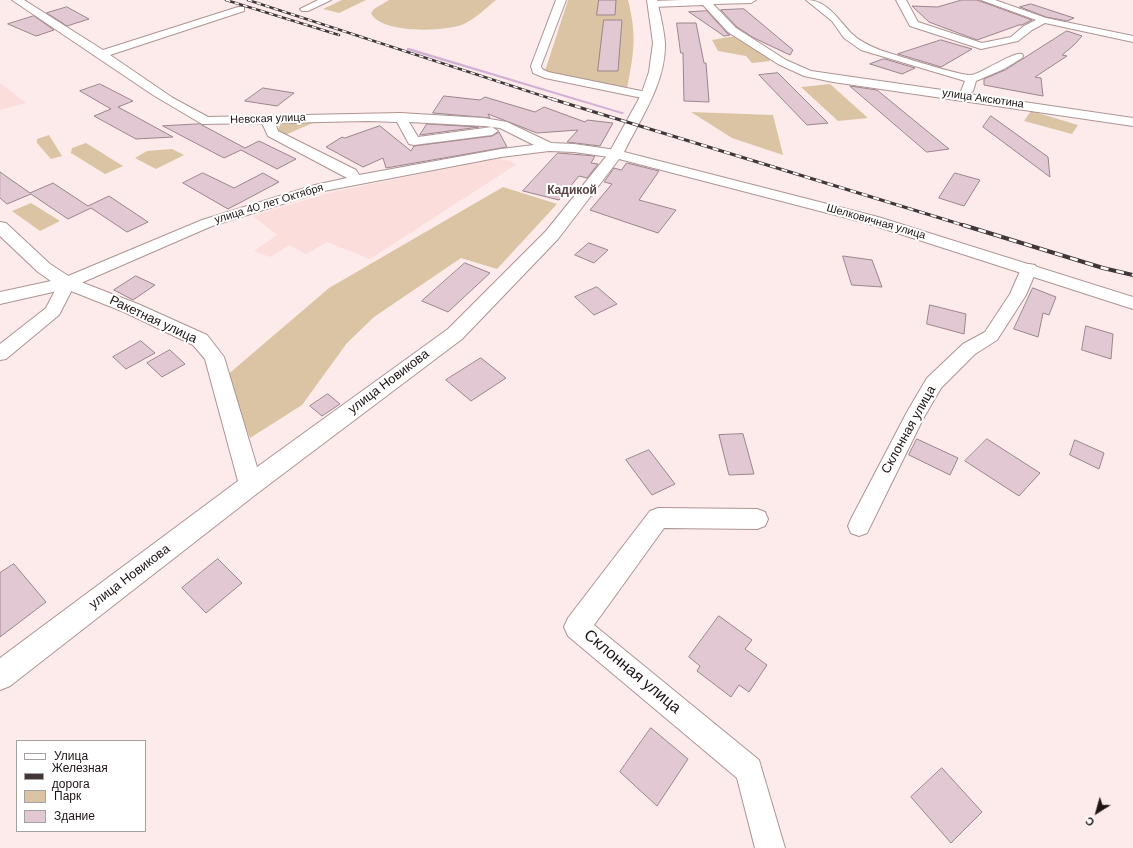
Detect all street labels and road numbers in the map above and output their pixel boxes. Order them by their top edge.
street label: улица Аксютина [941,87,1025,111]
street label: Невская улица [230,111,306,127]
street label: улица 40 лет Октября [213,181,325,227]
street label: Шелковичная улица [825,202,927,242]
street label: Ракетная улица [107,293,199,347]
street label: улица Новикова [346,347,432,417]
street label: Склонная улица [878,383,940,477]
street label: улица Новикова [87,542,173,612]
street label: Склонная улица [580,626,684,718]

